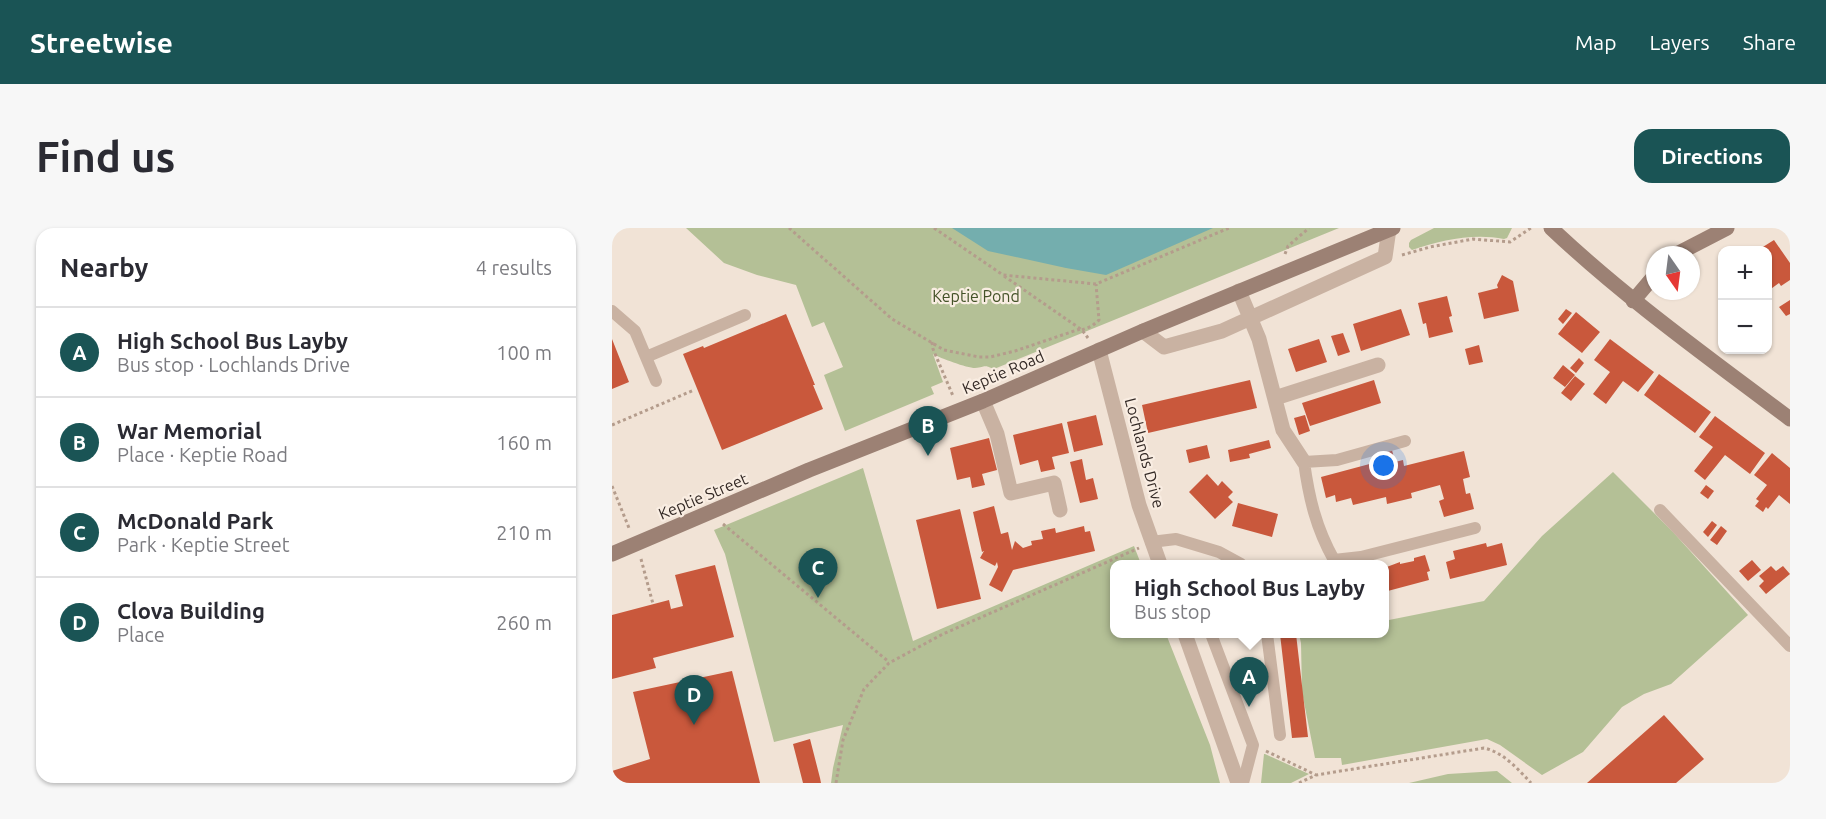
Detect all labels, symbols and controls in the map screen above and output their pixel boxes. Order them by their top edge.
text: Streetwise [30,27,173,58]
text: Map [1575,30,1616,54]
text: Layers [1649,30,1710,54]
text: Share [1743,30,1796,54]
button: Directions [1634,129,1790,183]
text: Find us [36,133,175,180]
north arrow [1646,246,1700,300]
map controls [1718,246,1772,354]
button: + [1718,246,1772,300]
text: Nearby [60,253,148,282]
text: 4 results [476,256,552,279]
park label: Keptie Pond [932,287,1020,305]
button: − [1718,300,1772,354]
text: High School Bus Layby [117,328,348,353]
text: A [72,341,87,364]
text: 100 m [496,341,552,364]
street label: Keptie Road [959,347,1047,397]
text: Bus stop · Lochlands Drive [117,353,350,376]
street label: Lochlands Drive [1122,396,1168,510]
pin: B [908,406,948,456]
text: War Memorial [117,418,262,443]
text: B [73,431,86,454]
text: 160 m [496,431,552,454]
text: Place · Keptie Road [117,443,288,466]
your location [1369,451,1398,480]
street label: Keptie Street [656,469,751,523]
text: McDonald Park [117,508,273,533]
text: C [73,521,86,544]
text: 210 m [496,521,552,544]
text: Park · Keptie Street [117,533,290,556]
pin: C [798,548,838,598]
popup [1110,560,1389,638]
text: High School Bus Layby [1134,575,1365,600]
text: Clova Building [117,598,265,623]
text: Bus stop [1134,600,1211,623]
text: D [72,611,87,634]
text: 260 m [496,611,552,634]
text: Place [117,623,165,646]
pin: A [1230,658,1268,707]
pin: D [674,676,713,725]

